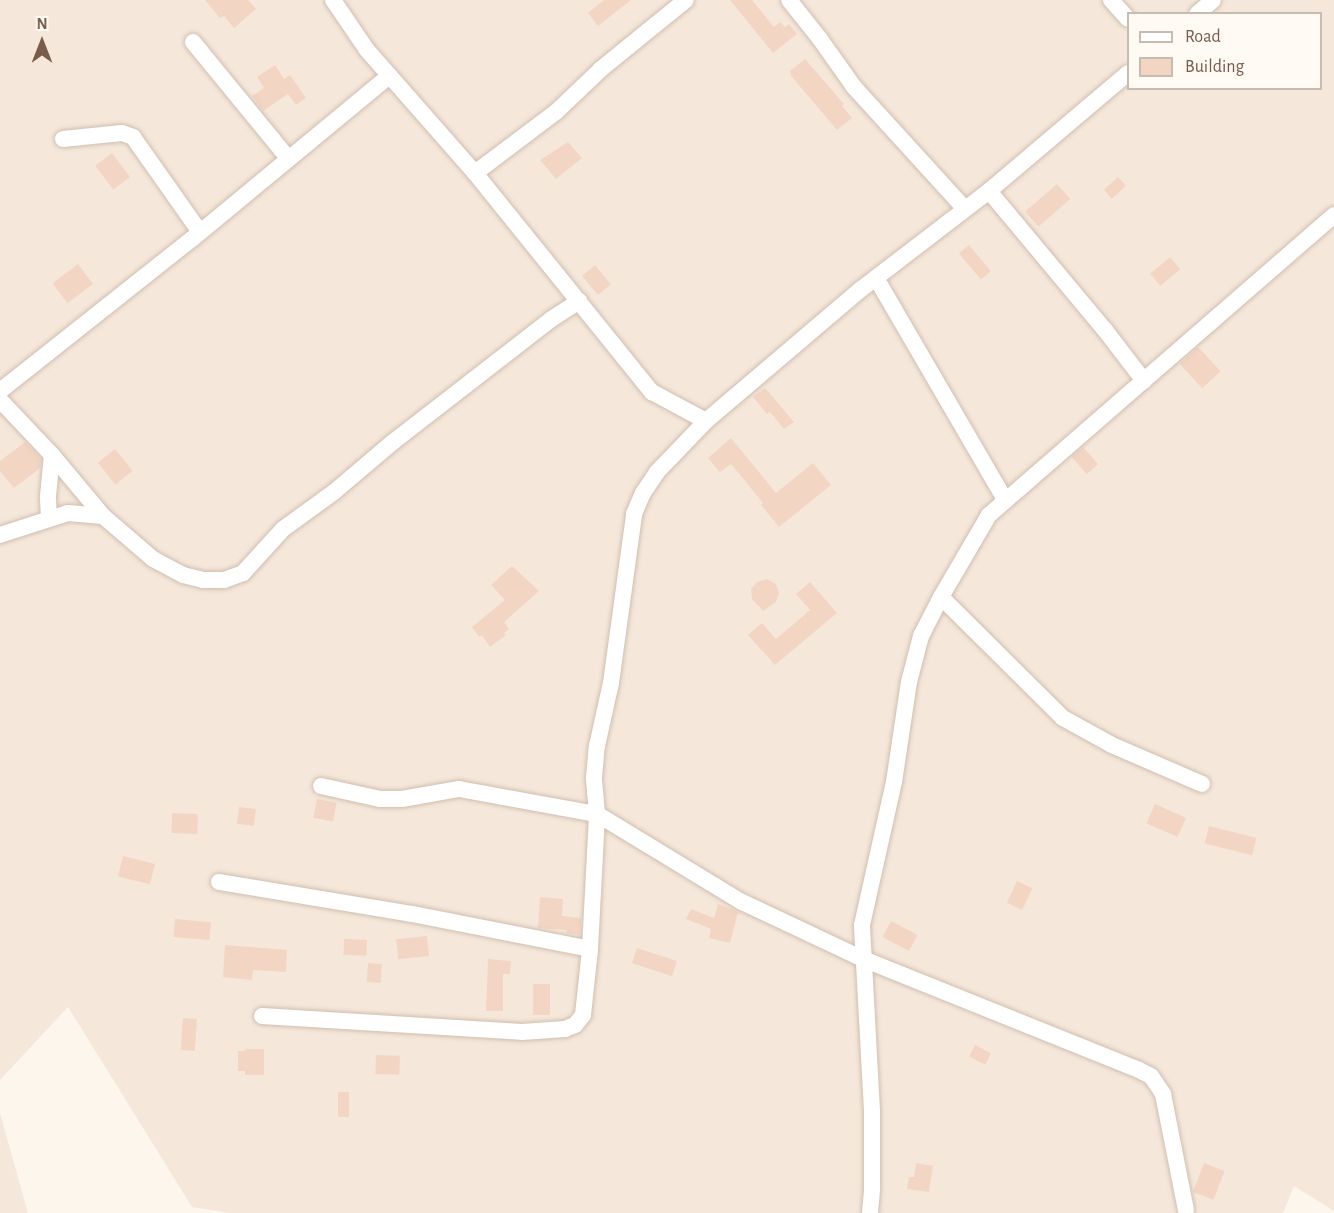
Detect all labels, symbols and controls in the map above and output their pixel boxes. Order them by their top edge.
north arrow [12,12,72,72]
legend [1127,12,1322,90]
text: N [36,16,48,32]
text: Road [1185,28,1221,46]
text: Building [1185,58,1244,76]

